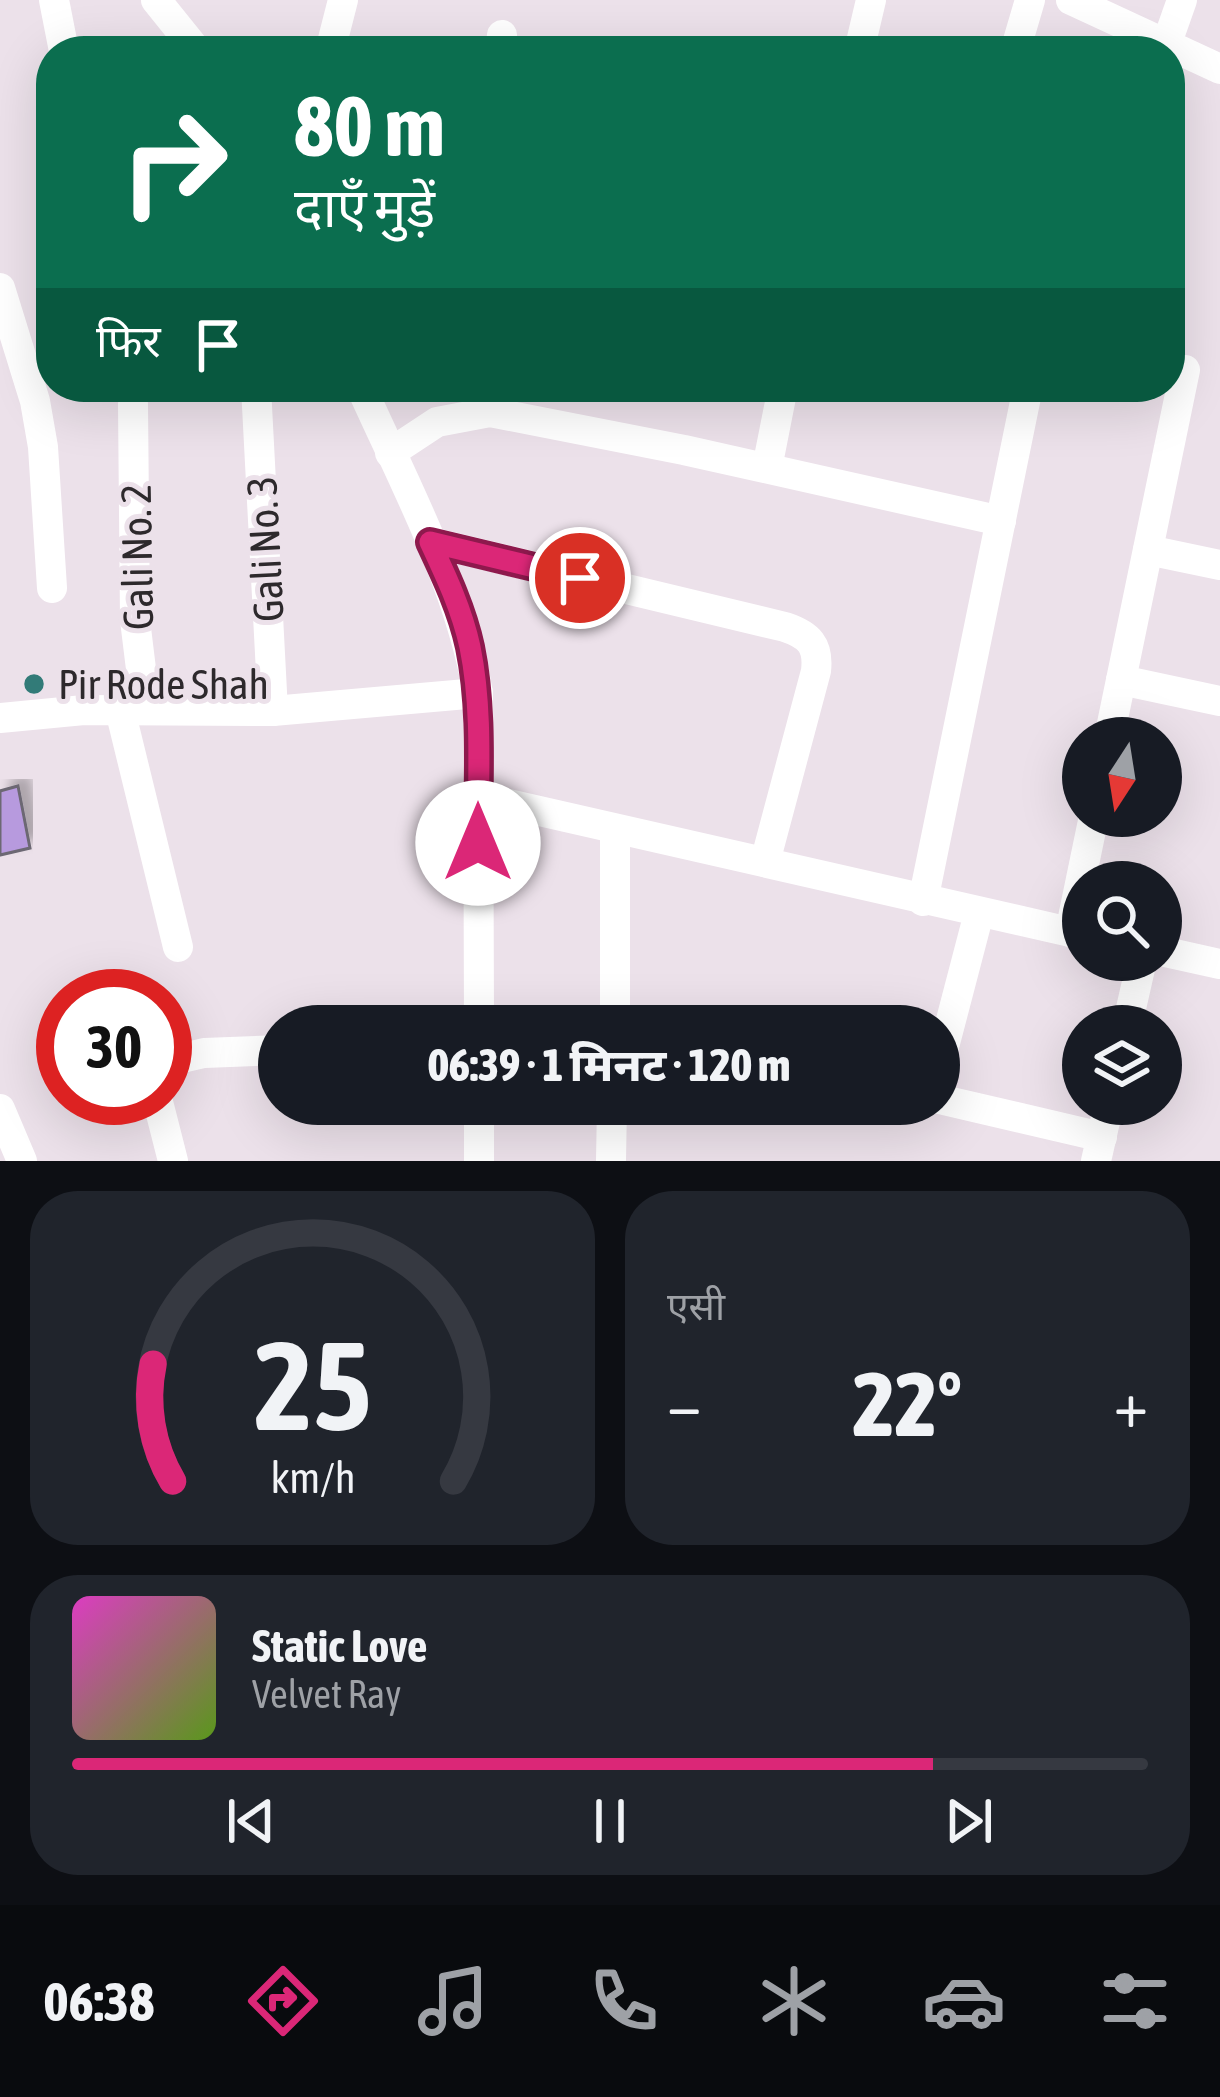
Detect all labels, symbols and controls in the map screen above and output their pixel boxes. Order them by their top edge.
text: 80 m [294,78,445,174]
icon: right [96,84,252,240]
text: दाएँ मुड़ें [294,177,435,238]
icon: arrive [185,312,251,378]
text: फिर [96,315,161,367]
street label: Gali No. 3 [237,475,293,623]
street label: Gali No. 2 [112,484,162,630]
pin [529,527,631,629]
icon: arrive [547,545,613,611]
place label: Pir Rode Shah [58,660,269,708]
marker: Pir Rode Shah [21,671,47,697]
north arrow [1062,717,1182,837]
map controls [1062,717,1182,1125]
position arrow [415,780,541,906]
button: search [1062,861,1182,981]
speed limit sign: 30 [36,969,192,1125]
button: layers [1062,1005,1182,1125]
text: 06:39 · 1 मिनट · 120 m [428,1039,790,1091]
text: एसी [667,1284,725,1328]
text: 25 [254,1313,371,1456]
text: 22° [853,1352,962,1455]
text: − [667,1365,701,1441]
text: + [1114,1365,1148,1441]
text: km/h [270,1453,355,1502]
text: Static Love [252,1620,428,1672]
text: Velvet Ray [252,1672,401,1716]
icon: previous [218,1788,284,1854]
icon: pause [577,1788,643,1854]
icon: next [936,1788,1002,1854]
icon: directions [241,1959,325,2043]
icon: music [411,1959,495,2043]
icon: phone [582,1959,666,2043]
icon: climate [752,1959,836,2043]
icon: car [922,1959,1006,2043]
icon: filters [1093,1959,1177,2043]
text: 06:38 [43,1971,154,2032]

